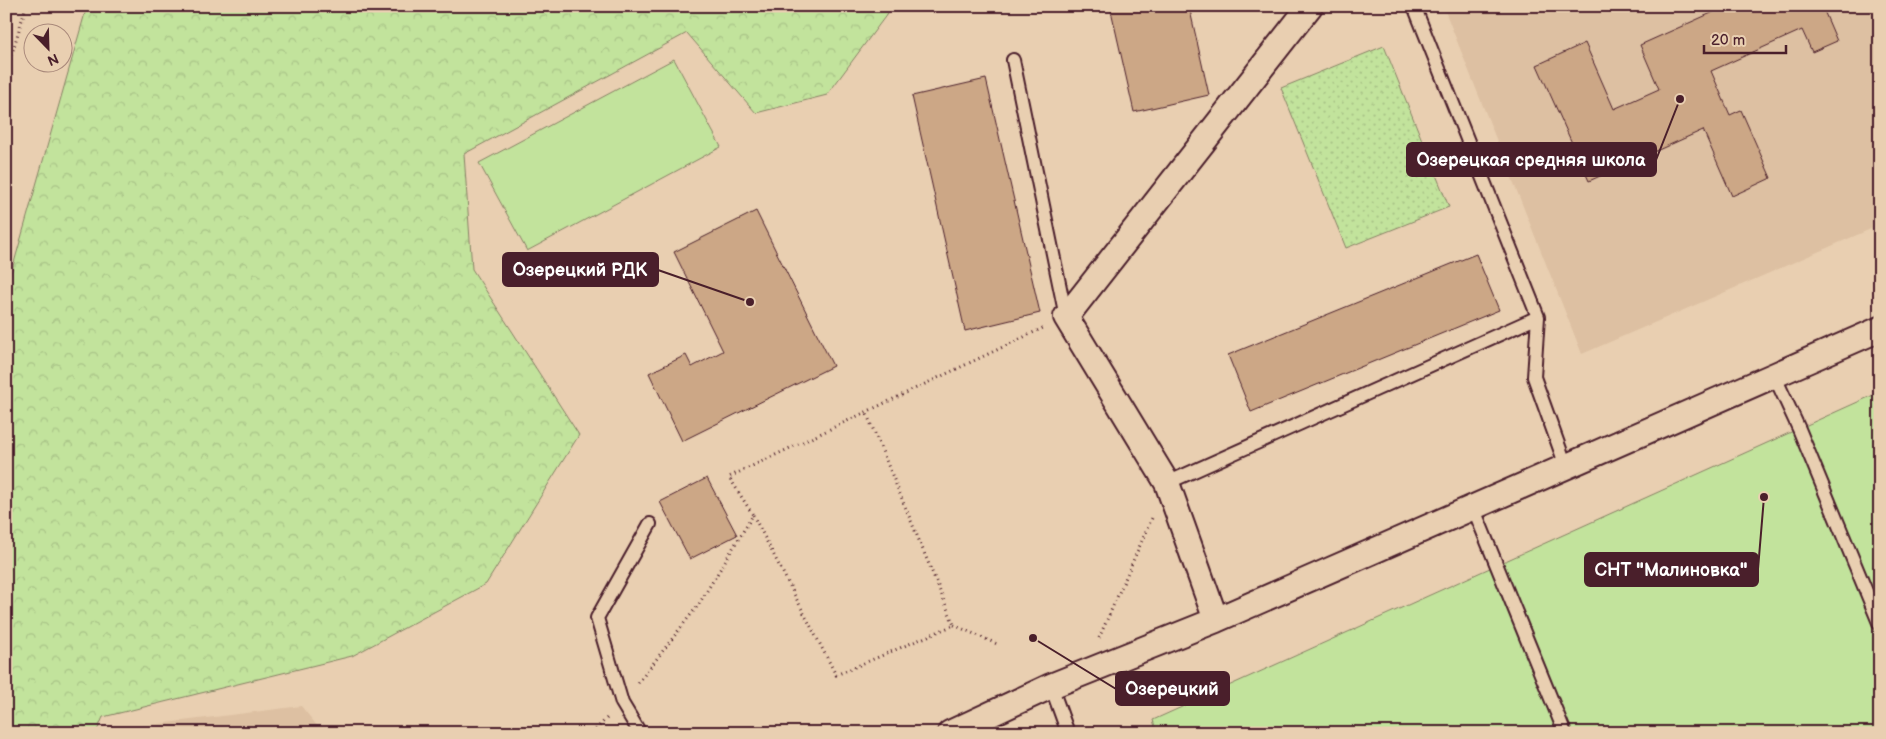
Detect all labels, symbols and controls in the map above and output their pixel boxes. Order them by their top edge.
north arrow [22,22,72,72]
scale bar [1704,22,1786,54]
text: 20 m [1711,31,1745,50]
text: N [45,50,61,69]
callout: Озерецкая средняя школа [1407,143,1656,176]
text: Озерецкая средняя школа [1416,150,1646,171]
callout: Озерецкий РДК [503,253,658,286]
text: Озерецкий РДК [513,260,648,281]
callout: СНТ "Малиновка" [1585,553,1758,586]
text: СНТ "Малиновка" [1594,560,1748,581]
callout: Озерецкий [1116,672,1229,705]
text: Озерецкий [1125,679,1219,700]

